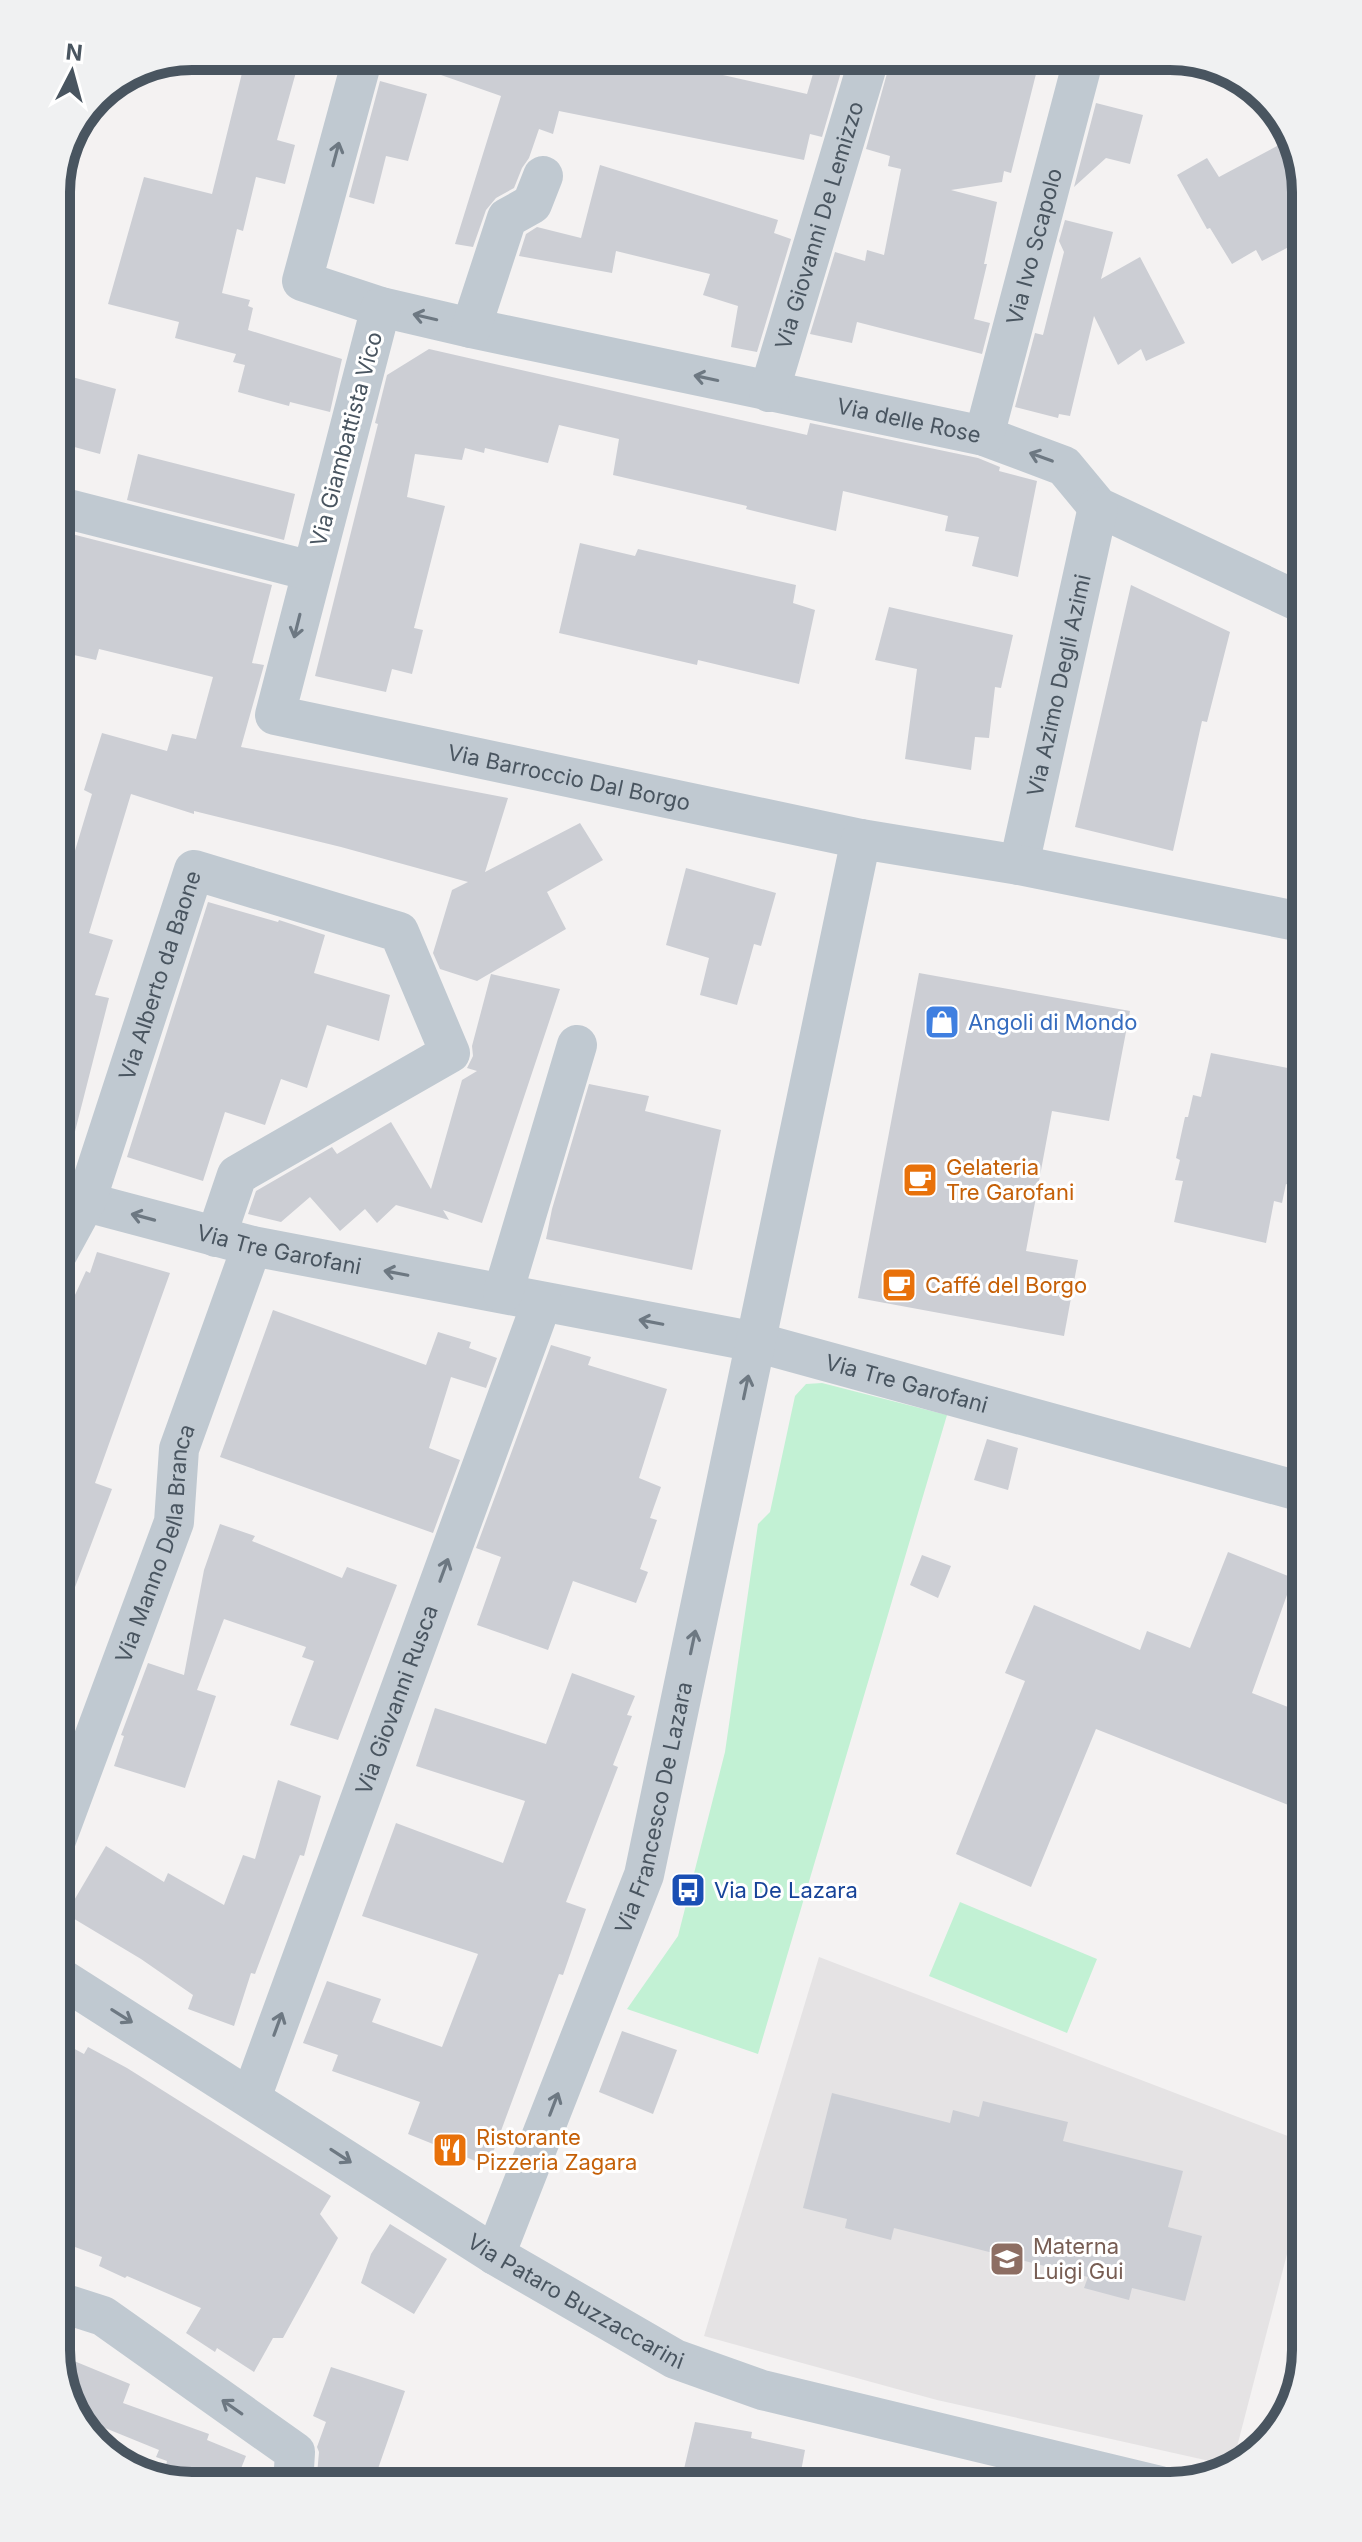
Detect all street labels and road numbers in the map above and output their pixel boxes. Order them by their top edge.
street label: Via Giovanni De Lemizzo [770,98,869,352]
street label: Via Ivo Scapolo [1001,165,1067,328]
street label: Via Giambattista Vico [305,329,387,549]
street label: Via delle Rose [835,392,983,448]
street label: Via Azimo Degli Azimi [1022,572,1096,799]
street label: Via Barroccio Dal Borgo [445,739,693,816]
street label: Via Alberto da Baone [113,867,206,1083]
street label: Via Tre Garofani [194,1219,363,1280]
street label: Via Tre Garofani [822,1349,991,1418]
street label: Via Manno Della Branca [110,1421,200,1666]
street label: Via Giovanni Rusca [350,1602,443,1798]
street label: Via Francesco De Lazara [609,1679,697,1937]
street label: Via Pataro Buzzaccarini [463,2228,688,2374]

